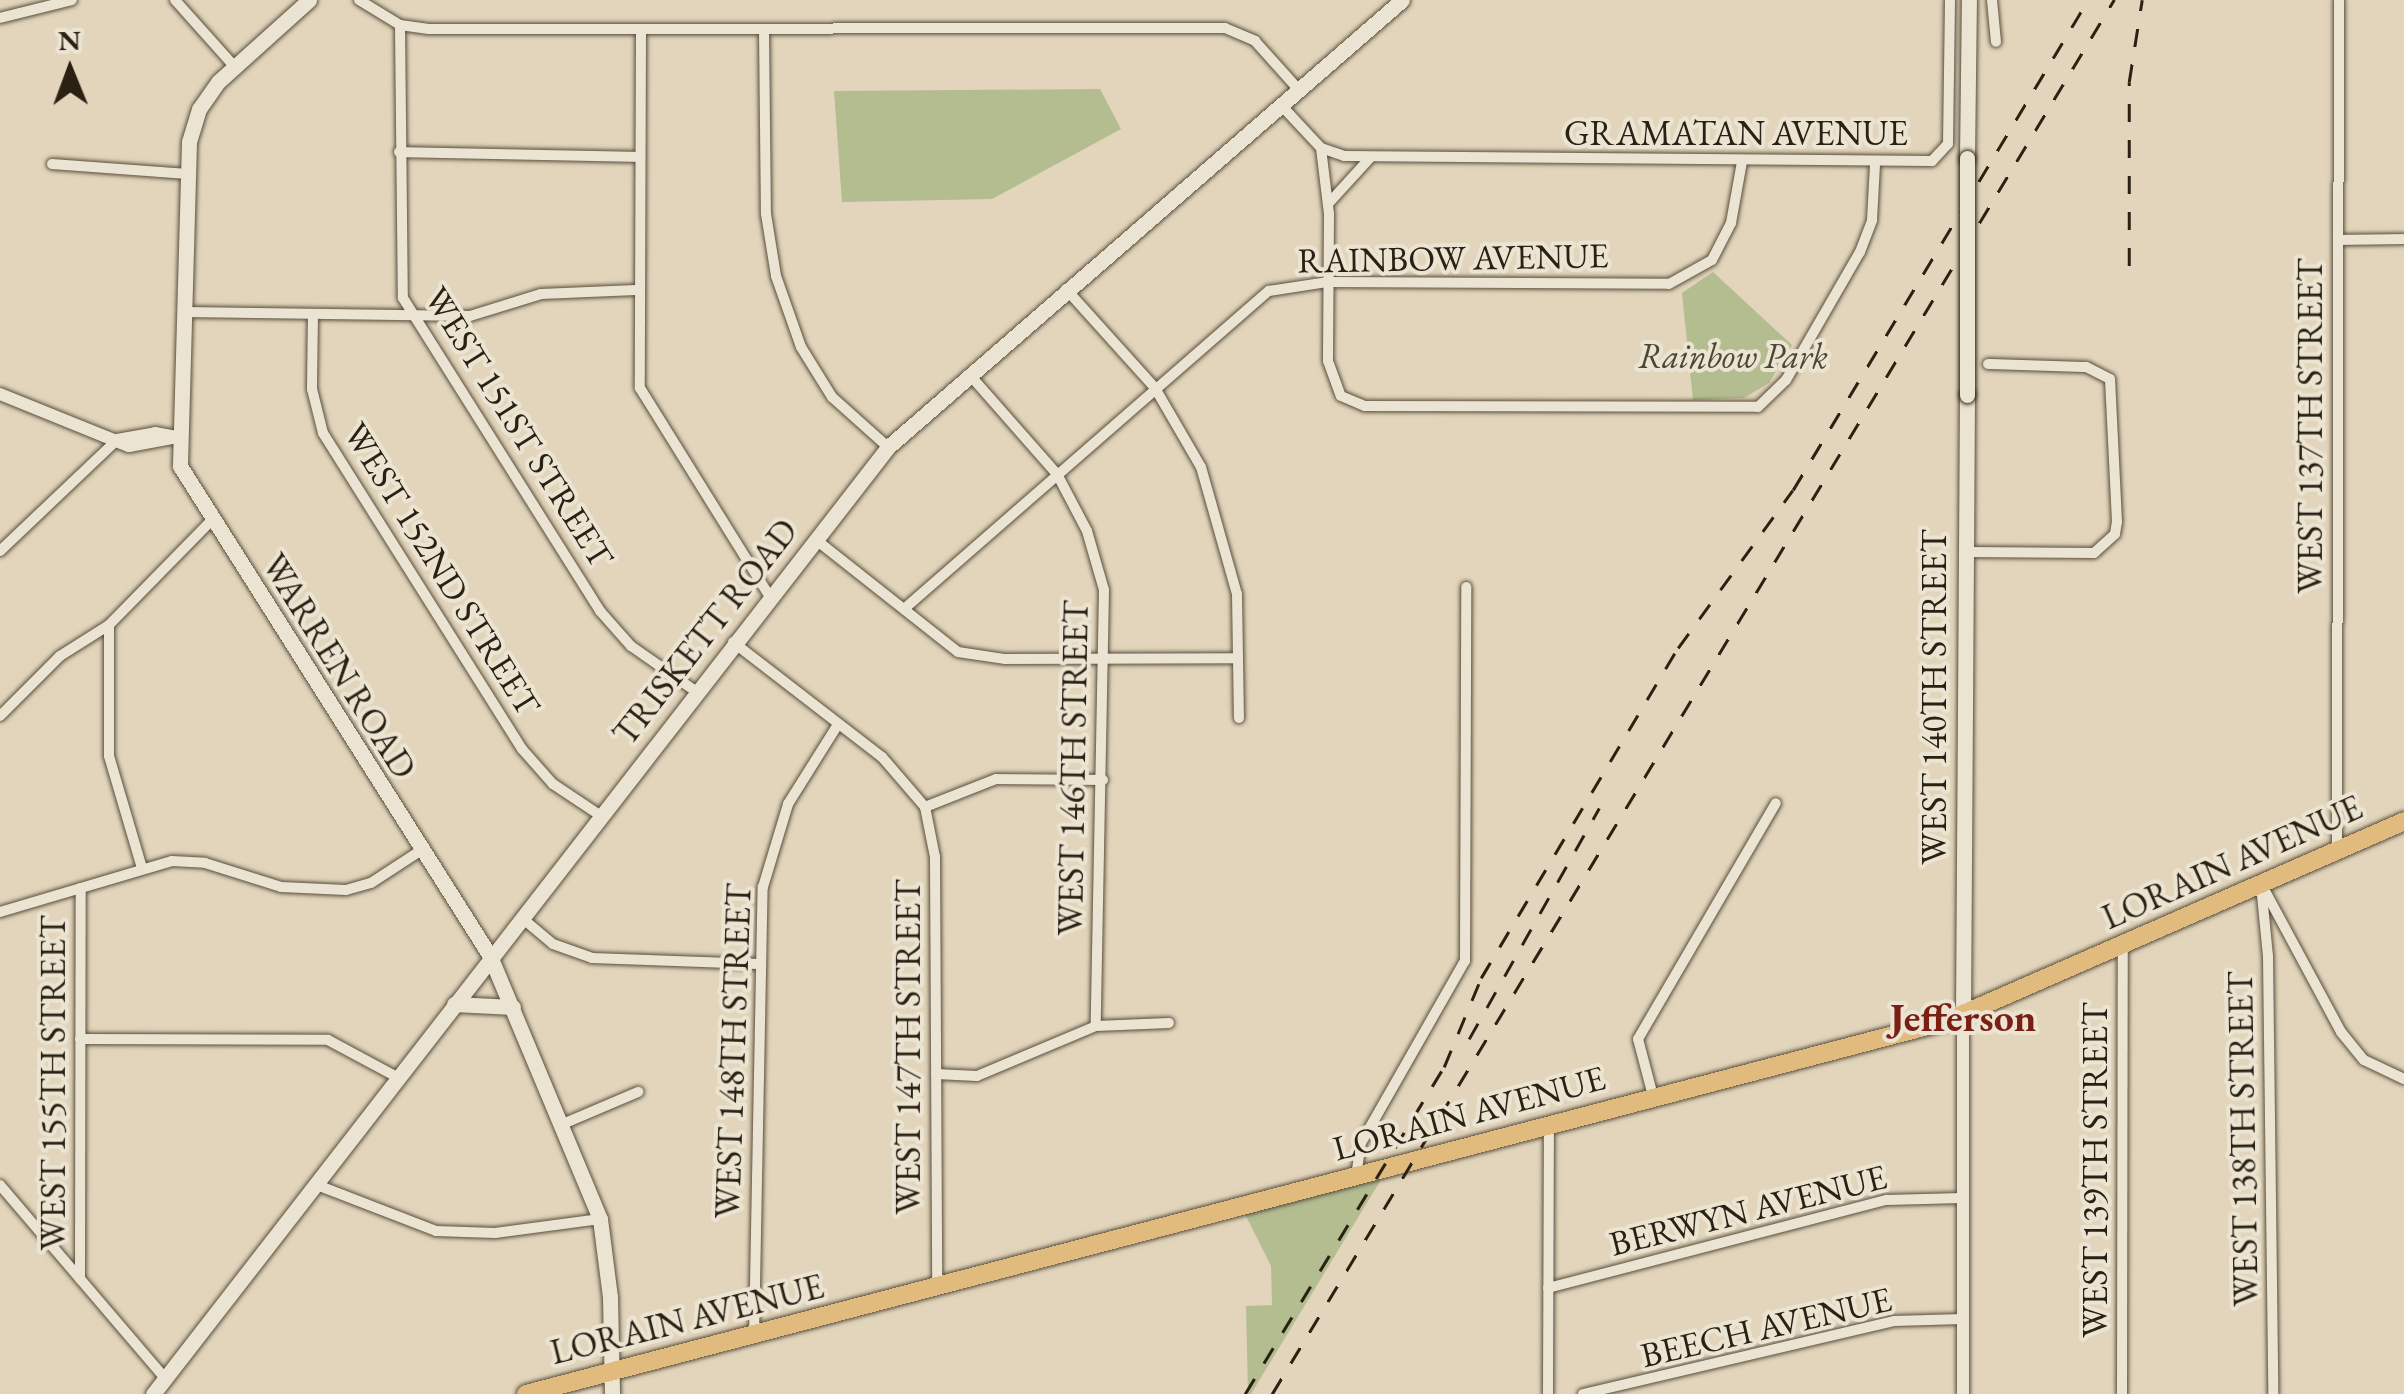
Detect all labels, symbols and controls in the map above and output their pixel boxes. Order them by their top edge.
north arrow [20,20,120,120]
text: N [58,22,81,58]
street label: GRAMATAN AVENUE [1564,112,1908,154]
street label: RAINBOW AVENUE [1297,234,1609,282]
street label: WEST 137TH STREET [2289,258,2331,594]
street label: WEST 151ST STREET [416,279,622,575]
park label: Rainbow Park [1638,335,1828,377]
street label: WEST 152ND STREET [335,415,549,723]
street label: TRISKETT ROAD [604,511,806,753]
street label: WEST 140TH STREET [1913,529,1955,865]
street label: WARREN ROAD [253,546,425,786]
street label: WEST 146TH STREET [1049,600,1097,936]
street label: LORAIN AVENUE [2095,786,2369,938]
street label: WEST 147TH STREET [887,879,929,1215]
street label: WEST 148TH STREET [706,883,760,1219]
street label: WEST 155TH STREET [32,915,74,1251]
street label: WEST 138TH STREET [2219,971,2267,1307]
district label: Jefferson [1890,993,2036,1041]
street label: WEST 139TH STREET [2074,1002,2116,1338]
street label: LORAIN AVENUE [1328,1056,1610,1170]
street label: BERWYN AVENUE [1605,1155,1891,1265]
street label: LORAIN AVENUE [546,1265,828,1373]
street label: BEECH AVENUE [1637,1278,1895,1376]

